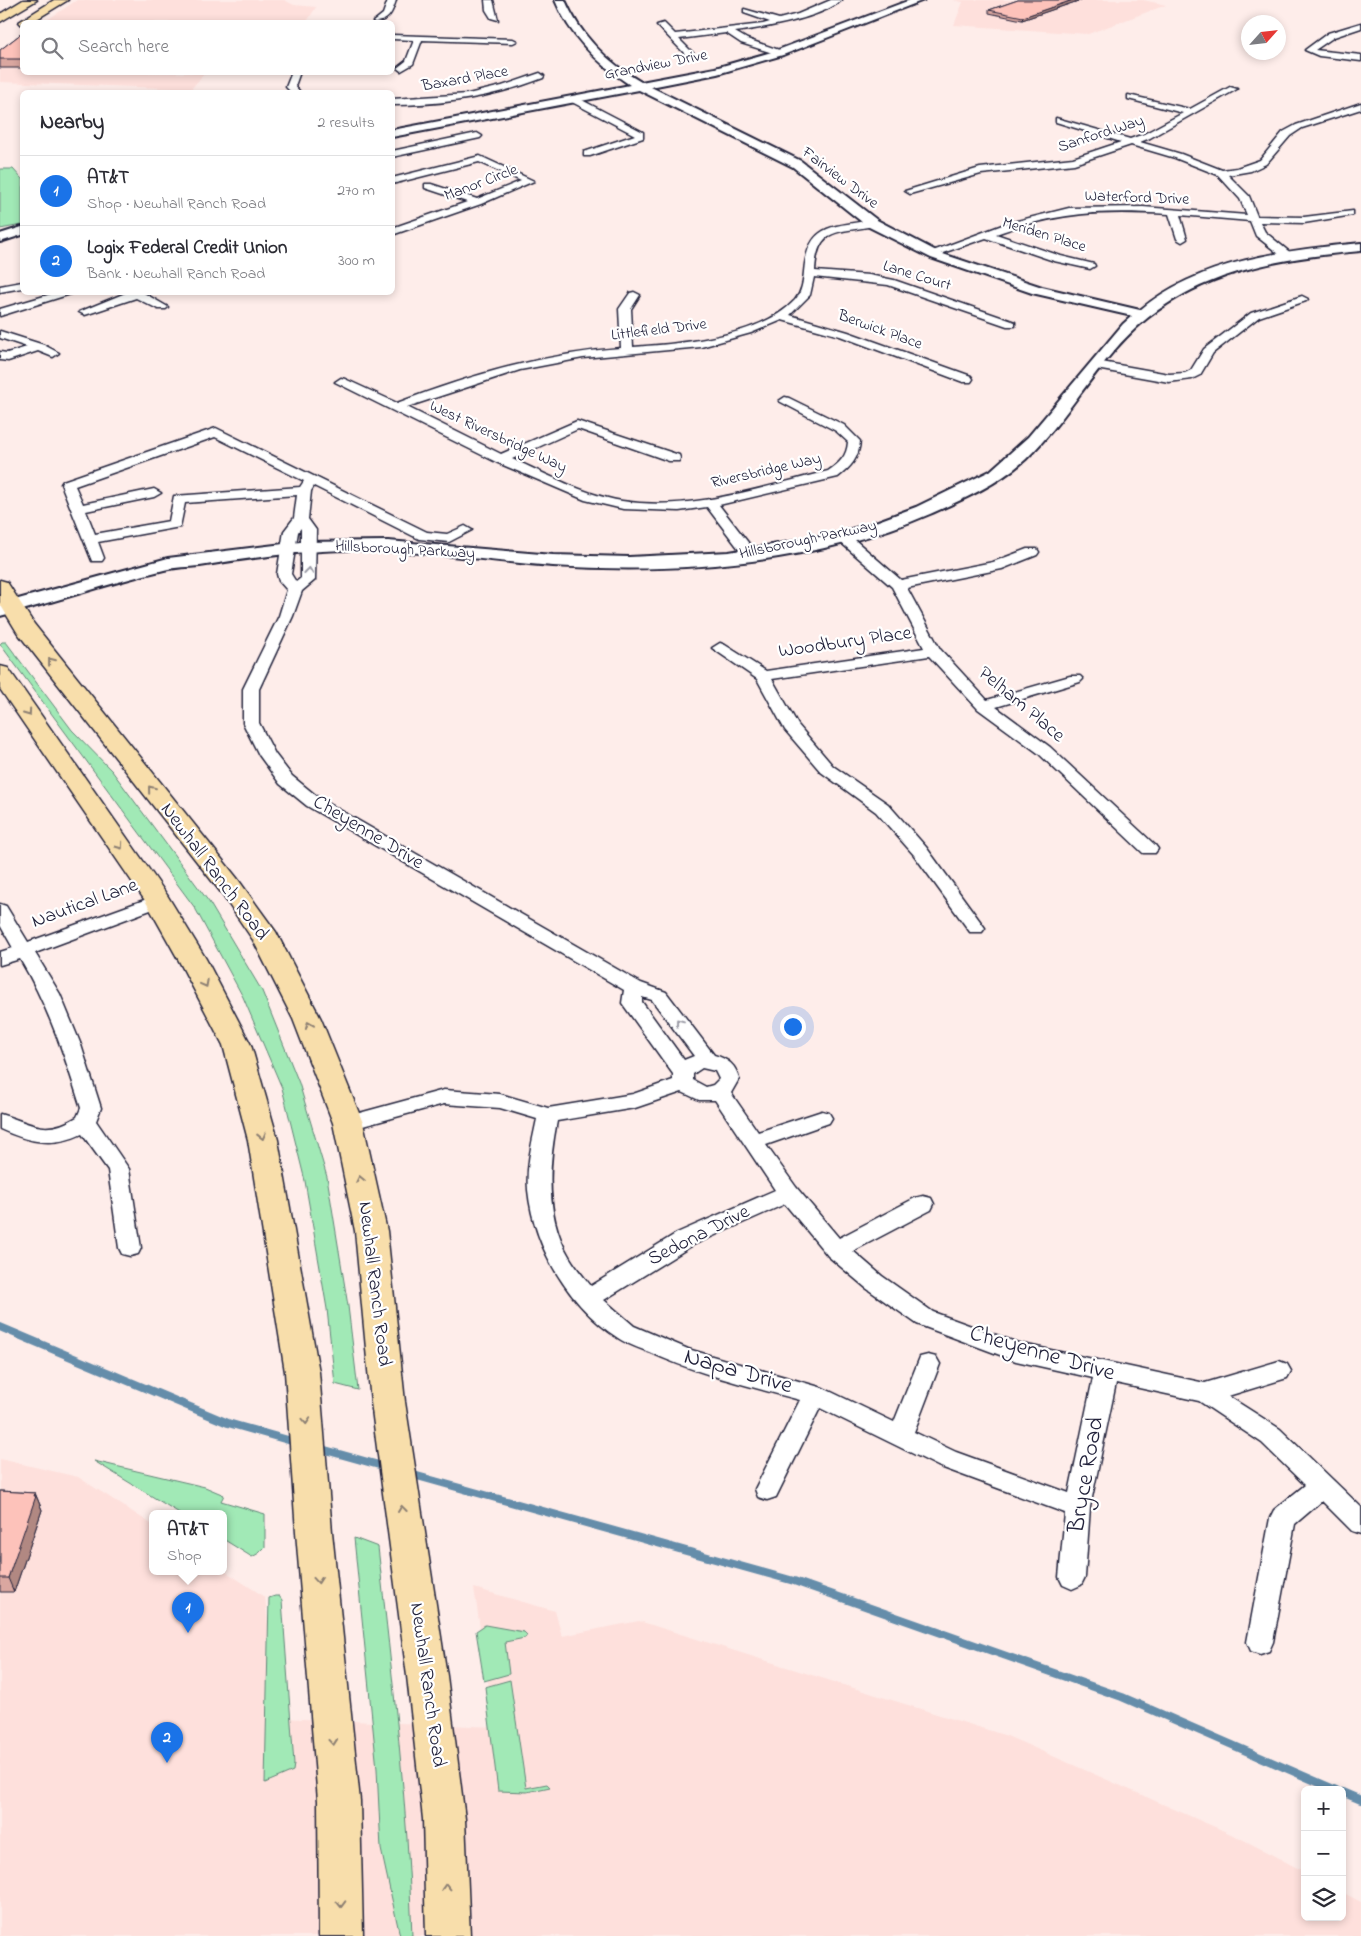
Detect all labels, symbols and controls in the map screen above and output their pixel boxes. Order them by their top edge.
north arrow [1241,15,1286,60]
search box [20,20,395,75]
icon: search [38,34,66,62]
text: Search here [78,34,169,61]
street label: Grandview Drive [602,43,710,87]
street label: Baxard Place [419,59,511,99]
text: Nearby [40,108,104,138]
street label: Sanford Way [1055,109,1147,159]
text: 2 results [317,111,375,135]
street label: Fairview Drive [796,140,884,215]
street label: Manor Circle [441,158,522,208]
text: AT&T [87,165,129,192]
text: 1 [53,179,59,203]
text: 270 m [337,179,375,203]
street label: Waterford Drive [1084,184,1191,212]
text: Shop · Newhall Ranch Road [87,192,266,216]
street label: Meriden Place [999,211,1090,259]
text: Logix Federal Credit Union [87,235,287,262]
text: 2 [52,249,60,273]
text: 300 m [338,249,375,273]
street label: Lane Court [880,254,955,298]
text: Bank · Newhall Ranch Road [87,262,265,286]
street label: Berwick Place [833,303,926,357]
street label: Littlefield Drive [610,312,709,348]
street label: West Riversbridge Way [425,395,571,479]
street label: Riversbridge Way [709,447,823,495]
street label: Hillsborough Parkway [737,514,879,566]
street label: Hillsborough Parkway [334,534,476,566]
one-way arrow [303,567,314,575]
street label: Woodbury Place [777,619,913,667]
one-way arrow [49,658,57,667]
street label: Pelham Place [971,660,1071,750]
one-way arrow [22,707,31,716]
one-way arrow [149,786,157,795]
street label: Cheyenne Drive [307,788,429,878]
street label: Newhall Ranch Road [153,797,275,947]
one-way arrow [114,840,123,850]
street label: Nautical Lane [28,871,142,937]
one-way arrow [199,979,209,988]
your location [780,1014,806,1040]
one-way arrow [676,1019,684,1028]
one-way arrow [305,1021,315,1030]
one-way arrow [256,1131,267,1140]
one-way arrow [355,1174,366,1183]
street label: Sedona Drive [643,1198,755,1274]
street label: Newhall Ranch Road [350,1200,398,1368]
street label: Cheyenne Drive [965,1317,1119,1393]
street label: Napa Drive [680,1340,797,1404]
street label: Bryce Road [1059,1414,1115,1537]
one-way arrow [300,1417,311,1425]
one-way arrow [397,1504,408,1512]
popup [149,1510,227,1575]
text: AT&T [167,1517,209,1544]
text: Shop [167,1544,202,1568]
one-way arrow [312,1577,323,1585]
pin: 1 [172,1592,204,1633]
street label: Newhall Ranch Road [401,1601,453,1769]
pin: 2 [151,1722,183,1763]
one-way arrow [328,1738,339,1746]
map controls [1301,1786,1346,1921]
button: + [1301,1786,1346,1831]
button: − [1301,1831,1346,1876]
button: layers [1301,1876,1346,1921]
one-way arrow [441,1883,452,1891]
one-way arrow [336,1900,346,1908]

